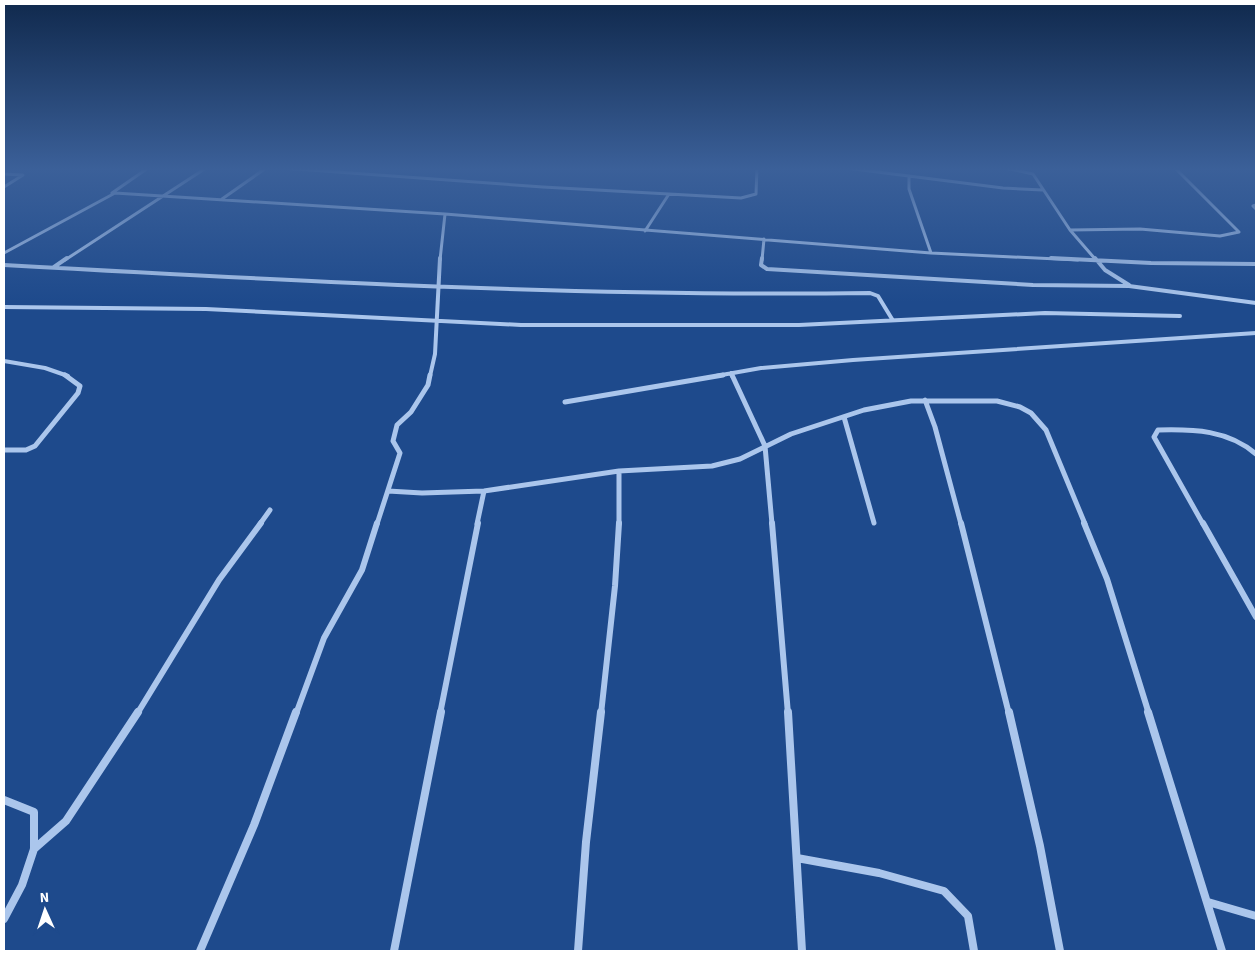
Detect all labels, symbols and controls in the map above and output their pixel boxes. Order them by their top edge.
north arrow [20,885,70,935]
text: N [39,888,50,908]

